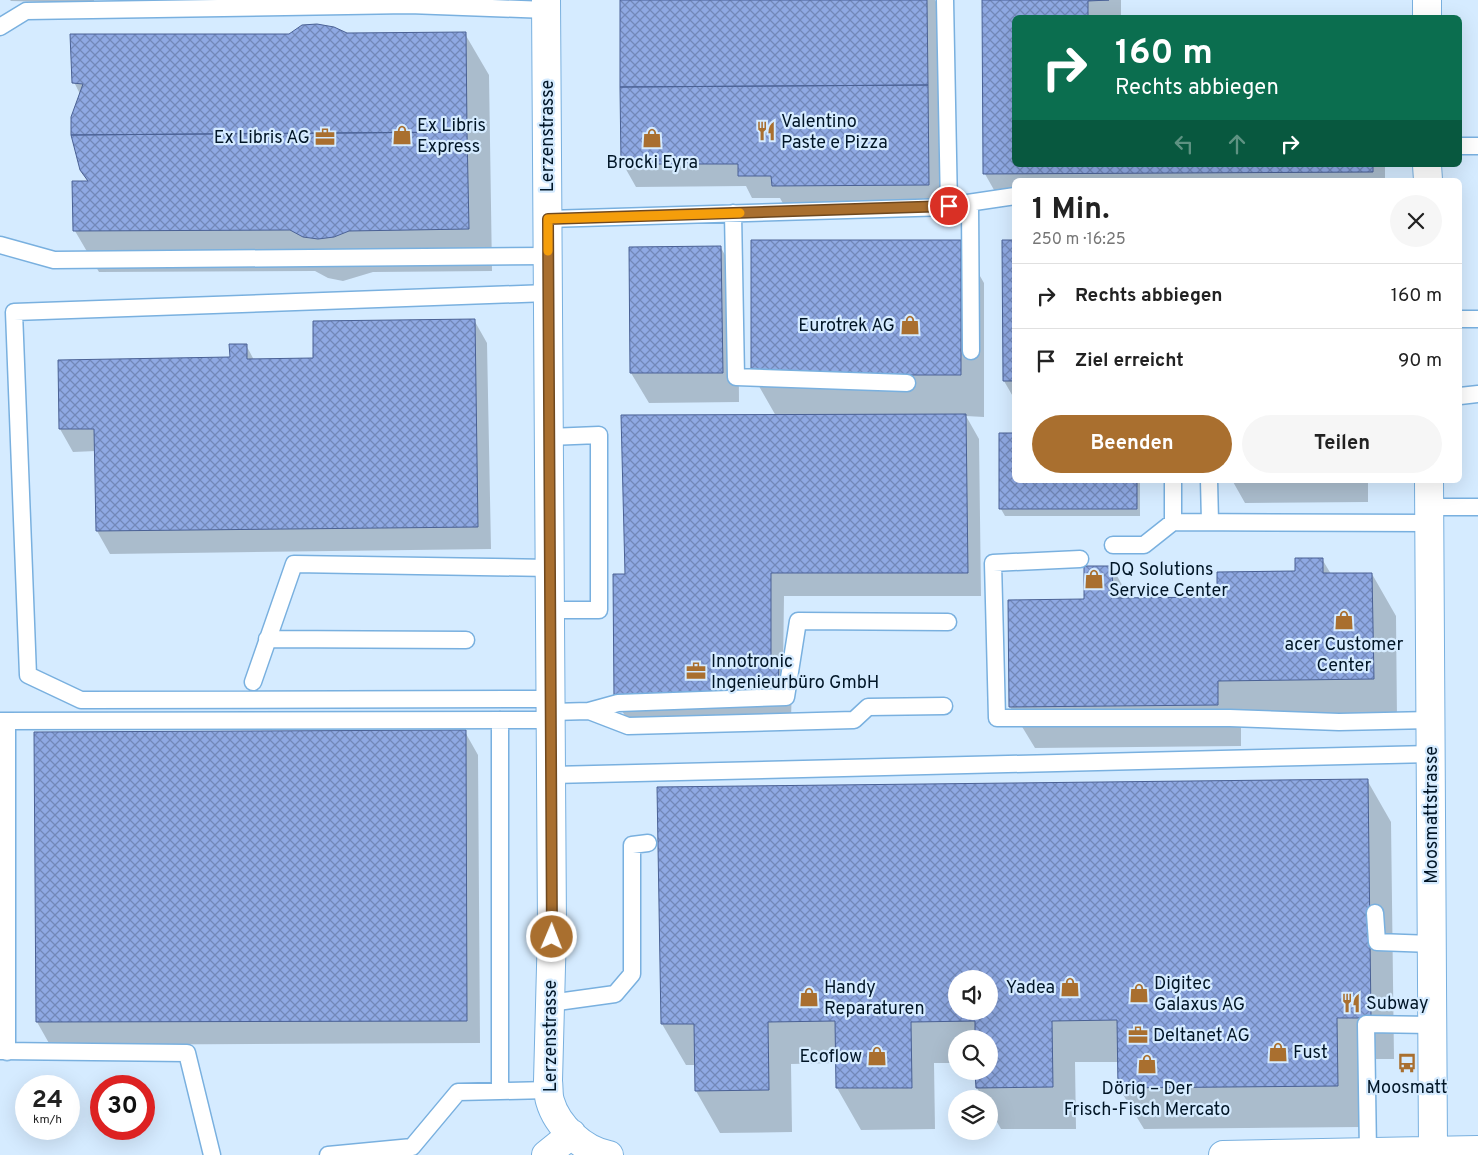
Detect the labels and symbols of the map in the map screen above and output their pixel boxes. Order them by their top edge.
street label: Lerzenstrasse [537,80,560,192]
place label: Valentino Paste e Pizza [781,111,888,155]
place label: Ex Libris Express [417,115,486,159]
restaurant icon: Valentino Paste e Pizza [755,120,777,142]
shop icon: Ex Libris Express [391,124,413,146]
office icon: Ex Libris AG [314,126,336,148]
place label: Ex Libris AG [214,127,310,150]
shop icon: Brocki Eyra [641,127,663,149]
place label: Brocki Eyra [606,152,698,175]
pin [928,185,970,227]
shop icon: Eurotrek AG [899,314,921,336]
place label: Eurotrek AG [798,315,895,338]
place label: DQ Solutions Service Center [1109,559,1228,603]
shop icon: DQ Solutions Service Center [1083,568,1105,590]
shop icon: acer Customer Center [1333,609,1355,631]
place label: acer Customer Center [1285,634,1403,678]
place label: Innotronic Ingenieurbüro GmbH [711,651,879,695]
office icon: Innotronic Ingenieurbüro GmbH [685,660,707,682]
street label: Moosmattstrasse [1421,746,1444,884]
position arrow [525,910,577,962]
place label: Digitec Galaxus AG [1154,973,1245,1017]
shop icon: Yadea [1059,976,1081,998]
place label: Handy Reparaturen [824,977,925,1021]
place label: Yadea [1006,977,1055,1000]
street label: Lerzenstrasse [540,980,563,1092]
shop icon: Digitec Galaxus AG [1128,982,1150,1004]
shop icon: Handy Reparaturen [798,986,820,1008]
restaurant icon: Subway [1340,992,1362,1014]
place label: Subway [1366,993,1429,1016]
office icon: Deltanet AG [1127,1024,1149,1046]
place label: Deltanet AG [1153,1025,1250,1048]
shop icon: Fust [1267,1041,1289,1063]
place label: Fust [1293,1042,1328,1065]
shop icon: Ecoflow [866,1045,888,1067]
place label: Ecoflow [799,1046,862,1069]
bus stop icon: Moosmatt [1396,1052,1418,1074]
shop icon: Dörig – Der Frisch-Fisch Mercato [1136,1053,1158,1075]
speed limit sign: 30 [90,1075,155,1140]
place label: Moosmatt [1366,1077,1448,1100]
place label: Dörig – Der Frisch-Fisch Mercato [1064,1078,1230,1122]

